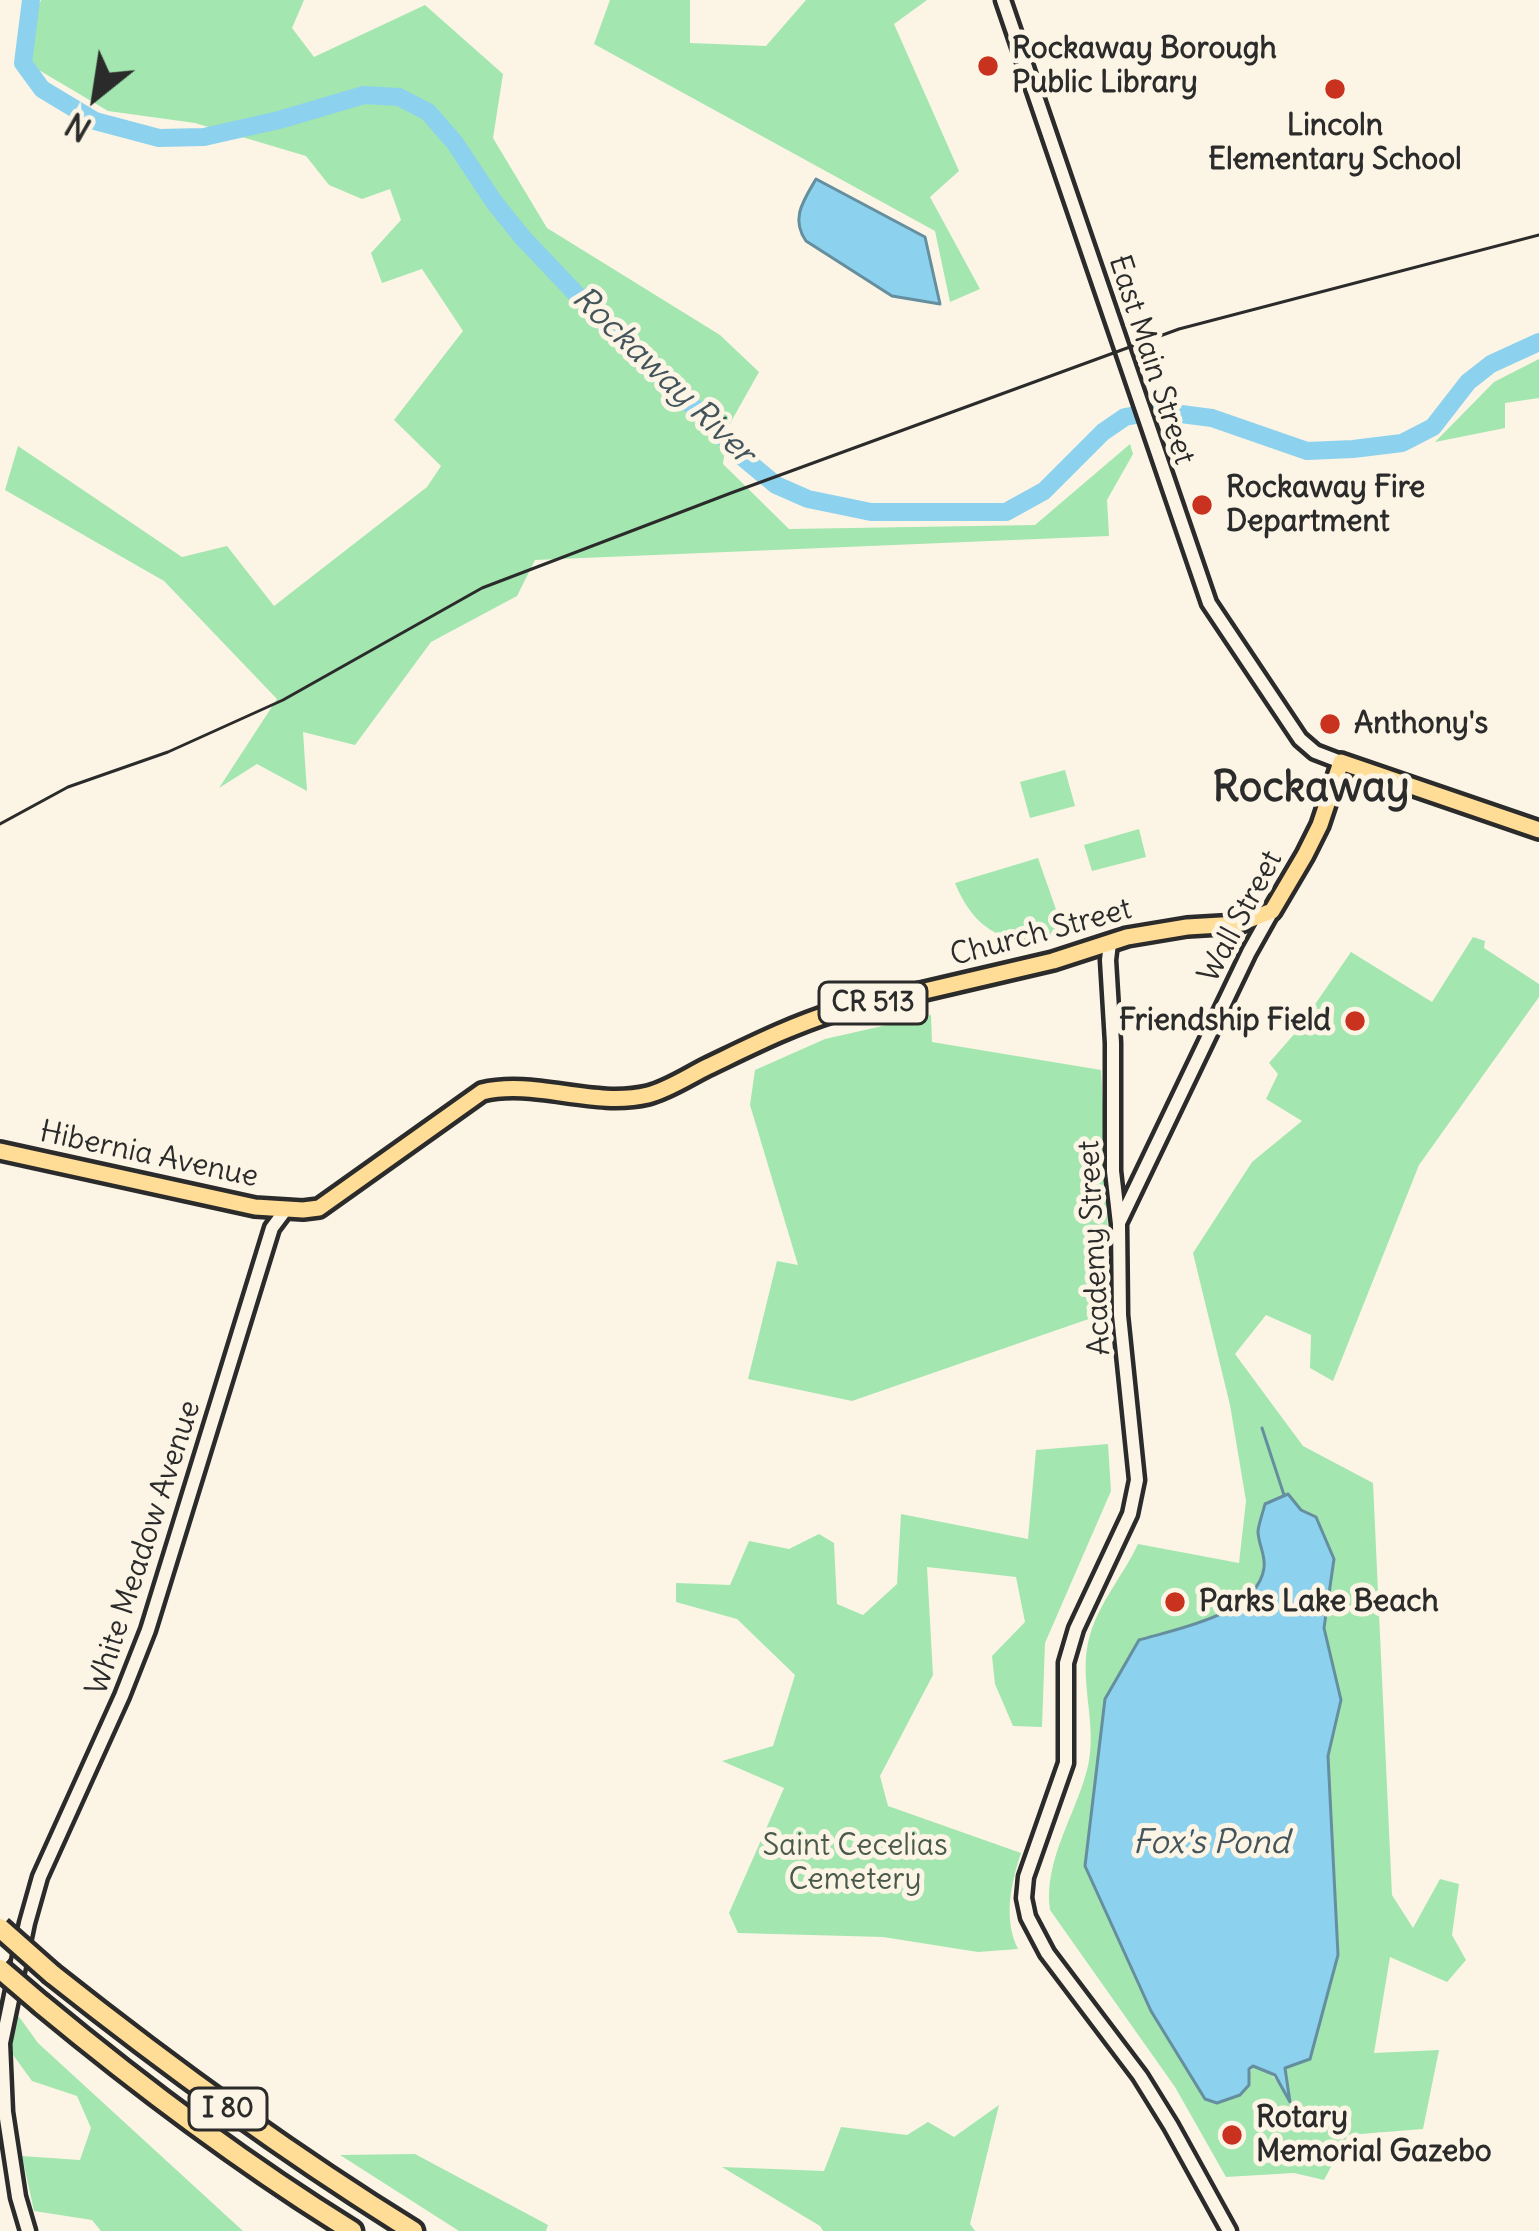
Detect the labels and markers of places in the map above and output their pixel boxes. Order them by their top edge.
place label: Rockaway Borough Public Library [1012,31,1277,101]
marker: Rockaway Borough Public Library [975,53,1001,79]
marker: Lincoln Elementary School [1322,76,1348,102]
place label: Lincoln Elementary School [1208,108,1462,178]
place label: Rockaway Fire Department [1226,470,1425,540]
marker: Rockaway Fire Department [1189,492,1215,518]
place label: Anthony's [1354,706,1488,742]
marker: Anthony's [1317,711,1343,737]
place label: Friendship Field [1119,1003,1331,1039]
marker: Friendship Field [1342,1008,1368,1034]
place label: Parks Lake Beach [1199,1584,1439,1620]
marker: Parks Lake Beach [1162,1589,1188,1615]
place label: Rotary Memorial Gazebo [1256,2100,1492,2170]
marker: Rotary Memorial Gazebo [1219,2122,1245,2148]

